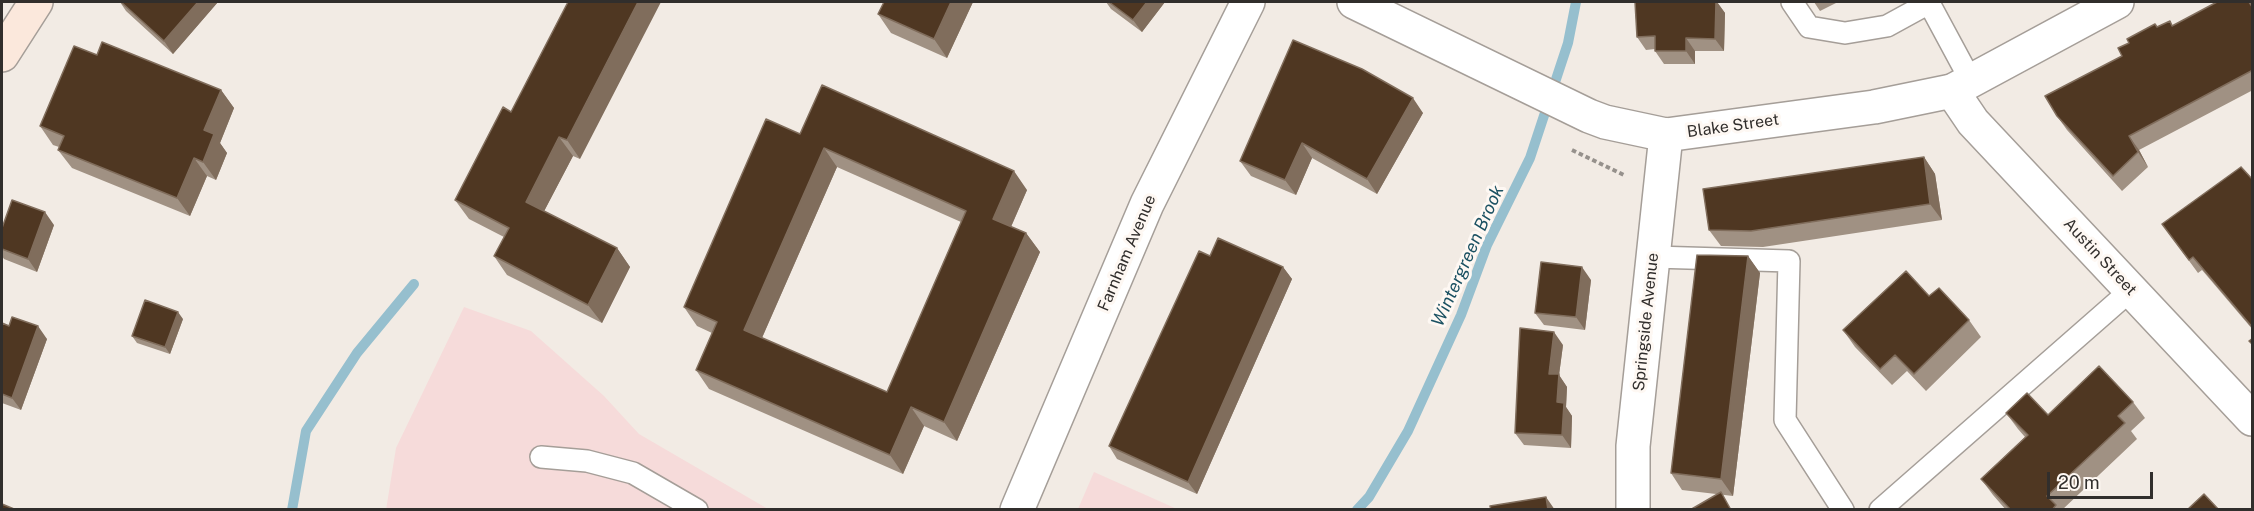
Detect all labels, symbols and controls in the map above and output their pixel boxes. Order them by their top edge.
street label: Blake Street [1686,110,1780,142]
water label: Wintergreen Brook [1427,182,1509,330]
street label: Farnham Avenue [1094,192,1160,314]
street label: Austin Street [2059,214,2141,300]
street label: Springside Avenue [1629,252,1663,392]
scale bar [2050,460,2156,498]
text: 20 m [2058,472,2100,493]

